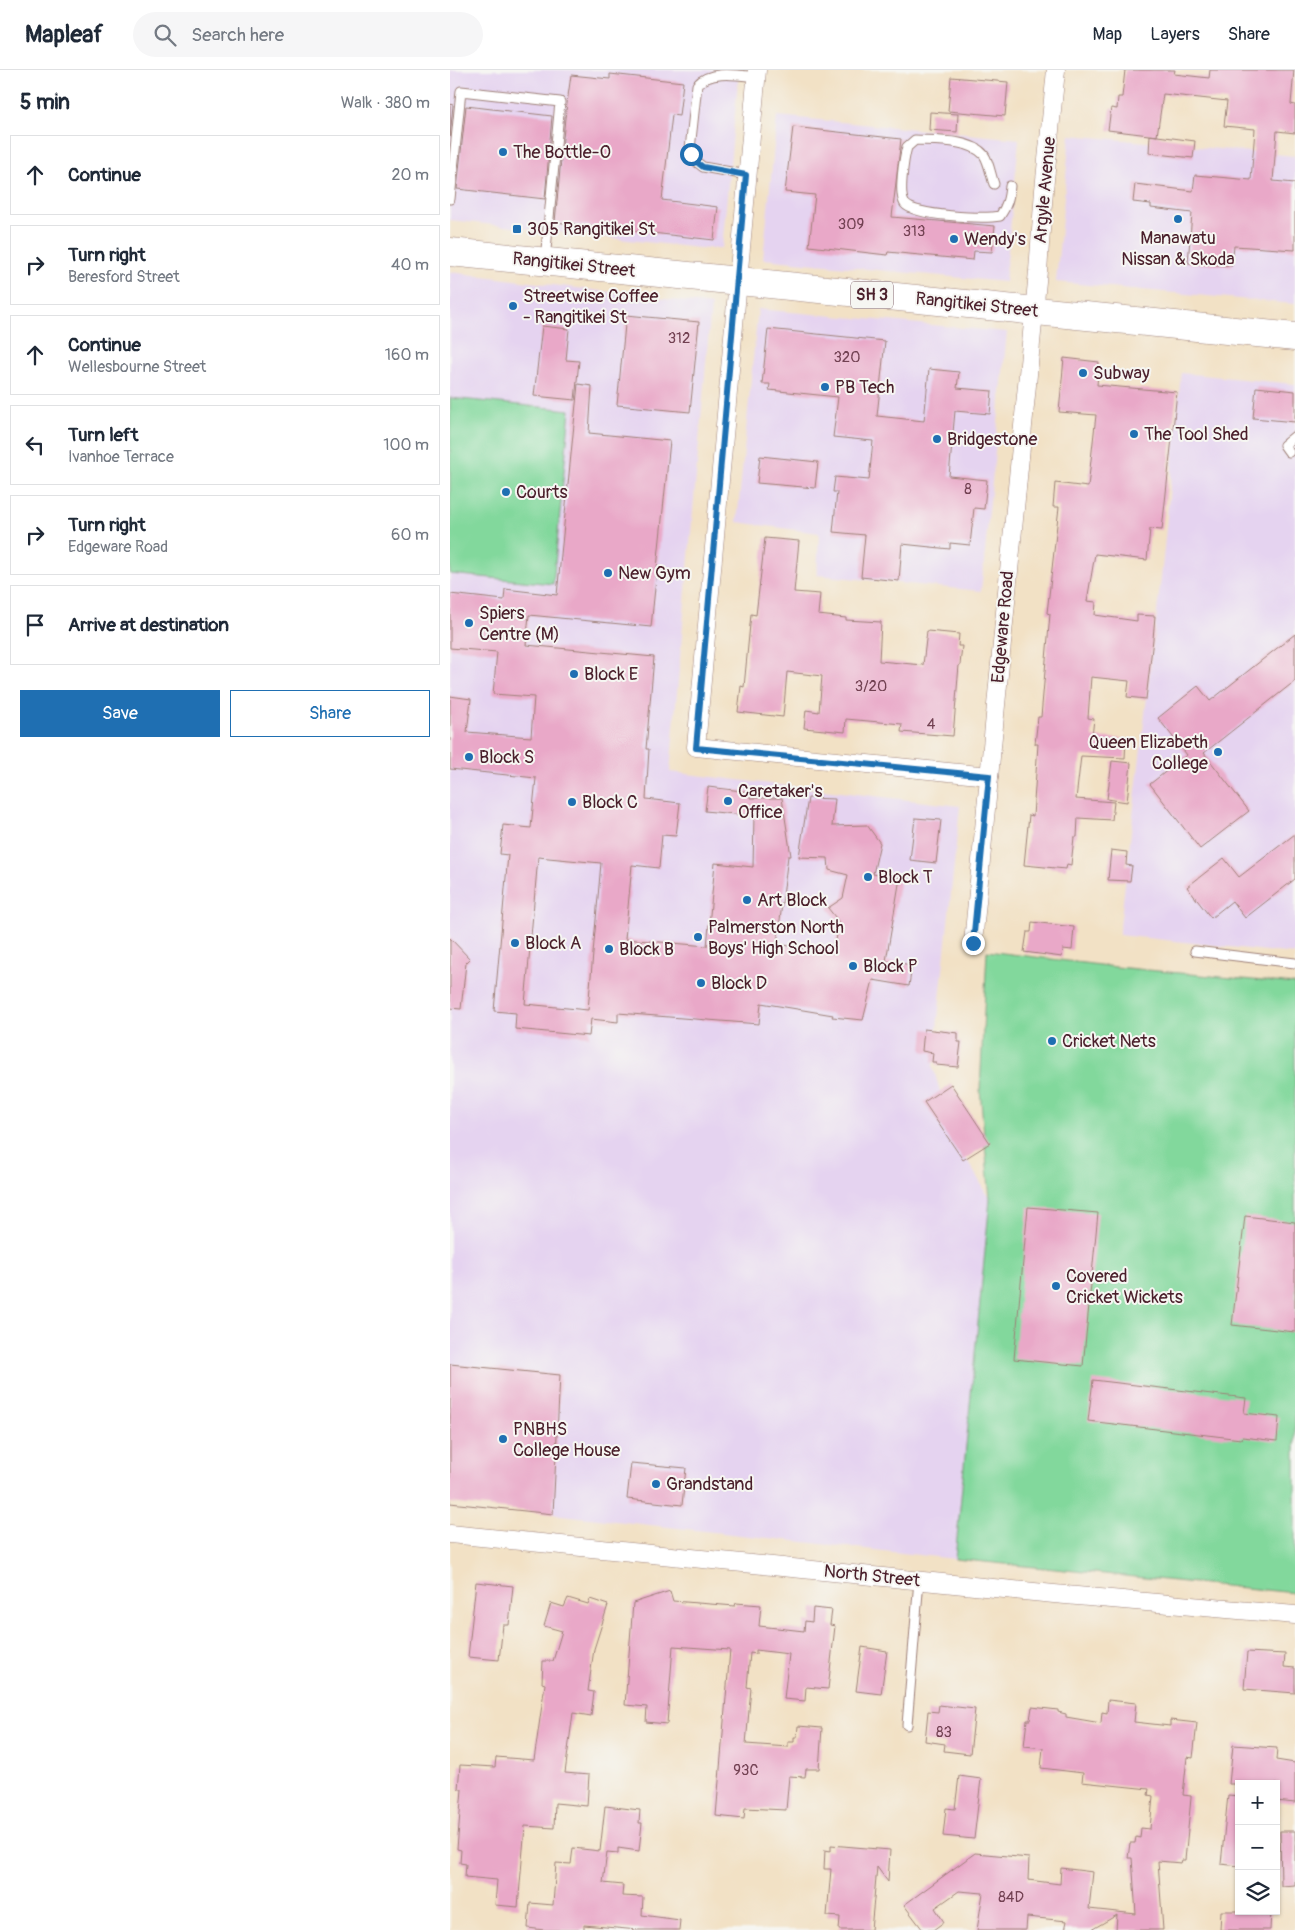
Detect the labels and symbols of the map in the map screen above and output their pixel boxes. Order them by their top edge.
street label: Argyle Avenue [1029,135,1061,244]
place label: The Bottle-O [513,141,611,164]
route start [680,143,703,166]
marker: The Bottle-O [497,146,509,158]
marker: Manawatu Nissan & Skoda [1172,213,1184,225]
house number: 309 [838,215,864,234]
place label: 305 Rangitikei St [527,218,656,241]
house number: 313 [903,222,925,241]
marker: 305 Rangitikei St [511,223,523,235]
place label: Manawatu Nissan & Skoda [1121,227,1235,271]
place label: Wendy's [964,228,1026,251]
marker: Wendy's [948,233,960,245]
street label: Rangitikei Street [511,247,637,283]
road number: SH 3 [851,282,893,308]
place label: Streetwise Coffee - Rangitikei St [523,285,658,329]
street label: Rangitikei Street [914,287,1040,323]
marker: Streetwise Coffee - Rangitikei St [507,300,519,312]
house number: 312 [668,329,690,348]
house number: 320 [833,348,861,367]
place label: Subway [1093,362,1150,385]
marker: Subway [1077,367,1089,379]
place label: PB Tech [835,376,894,399]
marker: PB Tech [819,381,831,393]
place label: The Tool Shed [1144,423,1249,446]
place label: Bridgestone [947,428,1037,451]
marker: The Tool Shed [1128,428,1140,440]
marker: Bridgestone [931,433,943,445]
house number: 8 [964,480,972,499]
place label: Courts [516,481,568,504]
marker: Courts [500,486,512,498]
place label: New Gym [618,562,691,585]
marker: New Gym [602,567,614,579]
street label: Edgeware Road [987,570,1019,684]
place label: Spiers Centre (M) [479,602,560,646]
marker: Spiers Centre (M) [463,617,475,629]
place label: Block E [584,663,638,686]
marker: Block E [568,668,580,680]
house number: 3/20 [855,677,887,696]
house number: 4 [927,715,936,734]
place label: Queen Elizabeth College [1088,731,1208,775]
place label: Block S [479,746,534,769]
marker: Queen Elizabeth College [1212,746,1224,758]
marker: Block S [463,751,475,763]
place label: Caretaker's Office [738,780,822,824]
place label: Block C [582,791,638,814]
marker: Caretaker's Office [722,795,734,807]
marker: Block C [566,796,578,808]
place label: Block T [878,866,933,889]
marker: Block T [862,871,874,883]
place label: Art Block [757,889,828,912]
marker: Art Block [741,894,753,906]
place label: Palmerston North Boys' High School [708,916,844,960]
marker: Palmerston North Boys' High School [692,931,704,943]
place label: Block A [525,932,582,955]
route end [962,932,985,955]
marker: Block A [509,937,521,949]
place label: Block B [619,938,674,961]
marker: Block B [603,943,615,955]
place label: Block P [863,955,918,978]
marker: Block P [847,960,859,972]
place label: Block D [711,972,767,995]
marker: Block D [695,977,707,989]
place label: Cricket Nets [1062,1030,1156,1053]
marker: Cricket Nets [1046,1035,1058,1047]
place label: Covered Cricket Wickets [1066,1265,1183,1309]
marker: Covered Cricket Wickets [1050,1280,1062,1292]
place label: PNBHS College House [513,1418,620,1462]
marker: PNBHS College House [497,1433,509,1445]
place label: Grandstand [666,1473,753,1496]
marker: Grandstand [650,1478,662,1490]
street label: North Street [823,1560,922,1593]
house number: 83 [936,1723,952,1742]
house number: 93C [733,1761,759,1780]
house number: 84D [998,1888,1024,1907]

